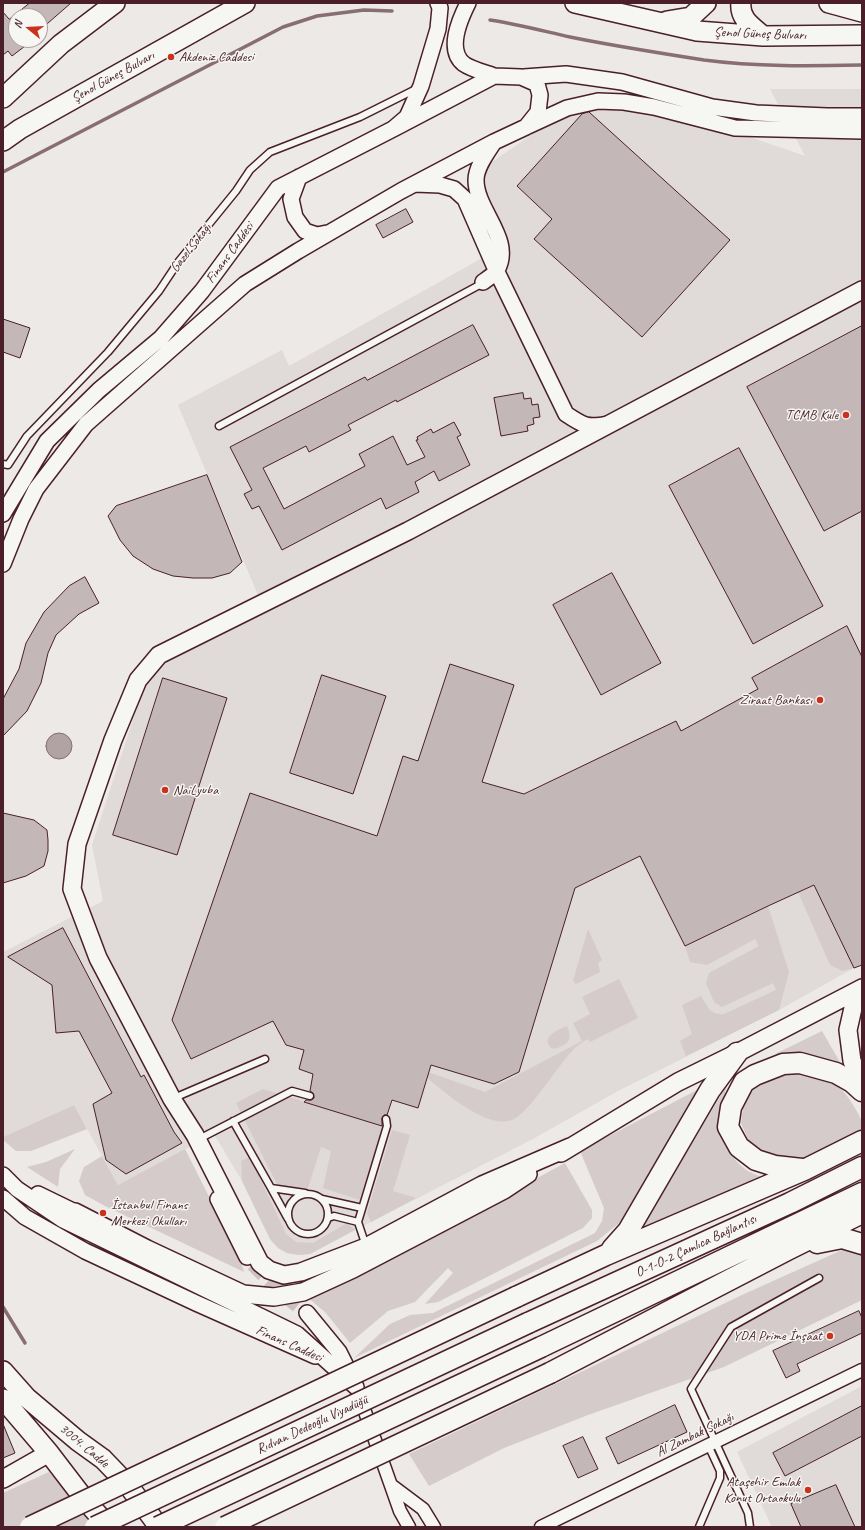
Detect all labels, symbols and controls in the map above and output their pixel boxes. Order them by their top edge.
north arrow [8,8,48,48]
text: N [10,19,25,30]
street label: Şenol Güneş Bulvarı [714,24,806,44]
street label: Şenol Güneş Bulvarı [69,47,157,107]
place label: Akdeniz Caddesi [179,49,254,65]
marker: Akdeniz Caddesi [166,52,176,62]
street label: Finans Caddesi [202,219,258,287]
street label: Gazel Sokağı [167,220,215,276]
place label: TCMB Kule [786,407,838,423]
marker: TCMB Kule [841,410,851,420]
place label: Ziraat Bankası [740,692,812,708]
marker: Ziraat Bankası [815,695,825,705]
place label: NaiLyuba [173,782,218,798]
marker: NaiLyuba [160,785,170,795]
place label: İstanbul Finans Merkezi Okulları [111,1197,188,1230]
marker: İstanbul Finans Merkezi Okulları [98,1208,108,1218]
street label: O-1-O-2 Çamlıca Bağlantısı [633,1211,759,1281]
street label: Finans Caddesi [253,1322,325,1366]
place label: YDA Prime İnşaat [733,1328,822,1344]
marker: YDA Prime İnşaat [825,1331,835,1341]
street label: Rıdvan Dedeoğlu Viyadüğü [254,1392,370,1458]
street label: Al Zambak Sokağı [654,1409,736,1461]
street label: 3004. Cadde [56,1420,112,1472]
place label: Ataşehir Emlak Konut Ortaokulu [724,1474,800,1506]
marker: Ataşehir Emlak Konut Ortaokulu [803,1485,813,1495]

